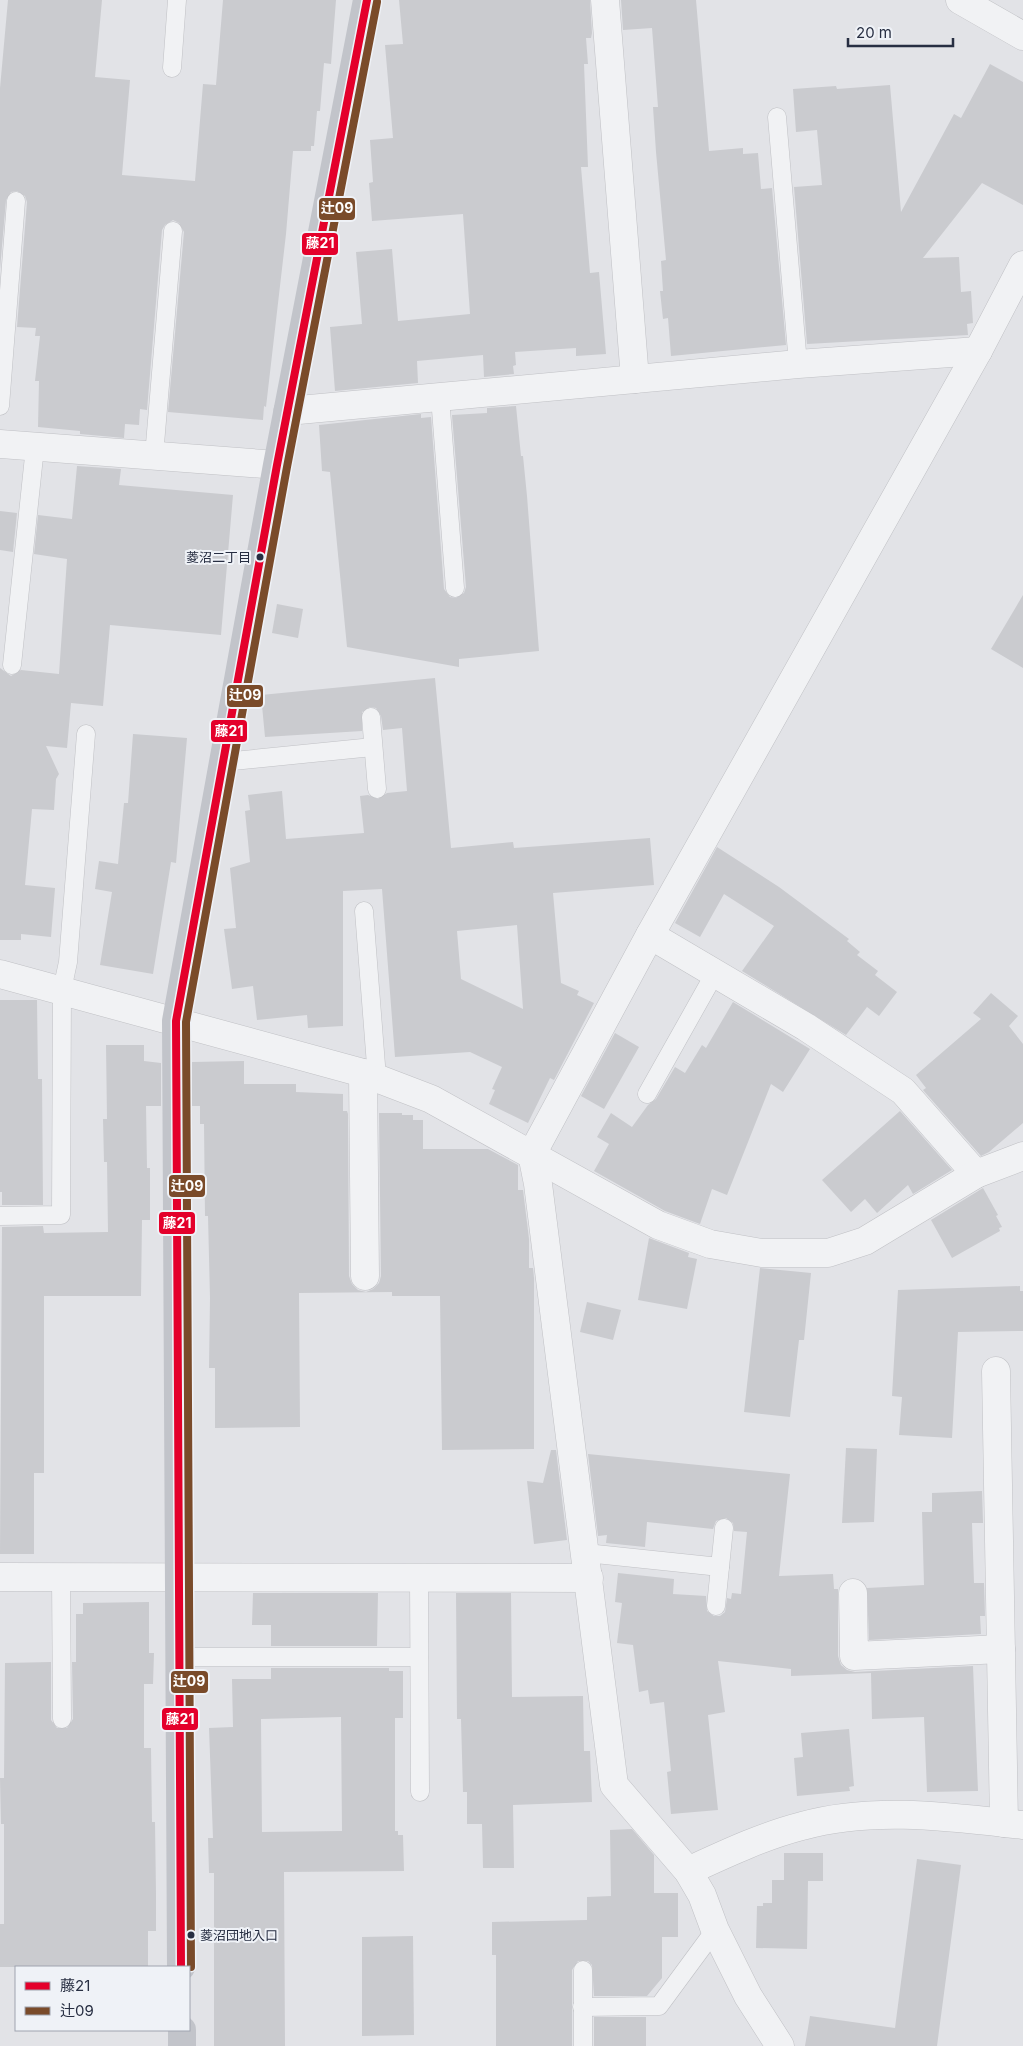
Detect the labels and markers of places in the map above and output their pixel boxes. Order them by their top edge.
place label: 菱沼二丁目 [186,549,251,565]
marker: 菱沼二丁目 [255,552,265,562]
place label: 菱沼団地入口 [200,1927,278,1943]
marker: 菱沼団地入口 [186,1930,196,1940]

